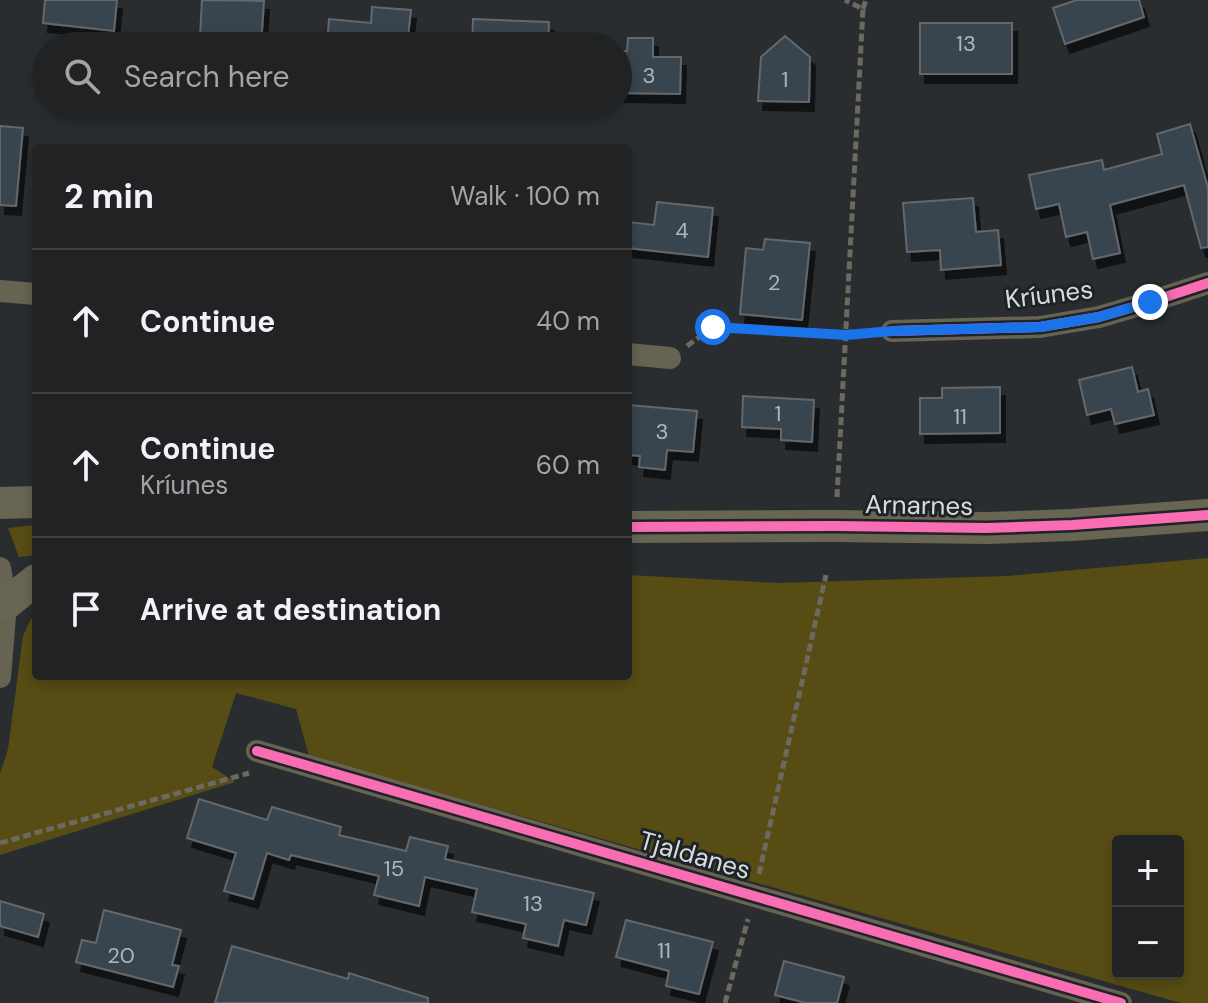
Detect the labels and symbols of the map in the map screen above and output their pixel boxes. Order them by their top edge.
house number: 13 [956,29,976,58]
house number: 3 [642,61,656,90]
house number: 1 [782,65,788,94]
house number: 4 [675,216,689,245]
house number: 2 [768,268,780,297]
street label: Kríunes [1003,272,1095,316]
route end [1132,284,1168,320]
route start [695,309,731,345]
house number: 1 [775,399,781,428]
house number: 11 [953,402,967,431]
house number: 3 [655,417,669,446]
street label: Arnarnes [865,487,973,523]
street label: Tjaldanes [635,823,755,887]
house number: 15 [384,854,404,883]
house number: 13 [523,889,543,918]
house number: 11 [657,936,671,965]
house number: 20 [107,941,135,970]

